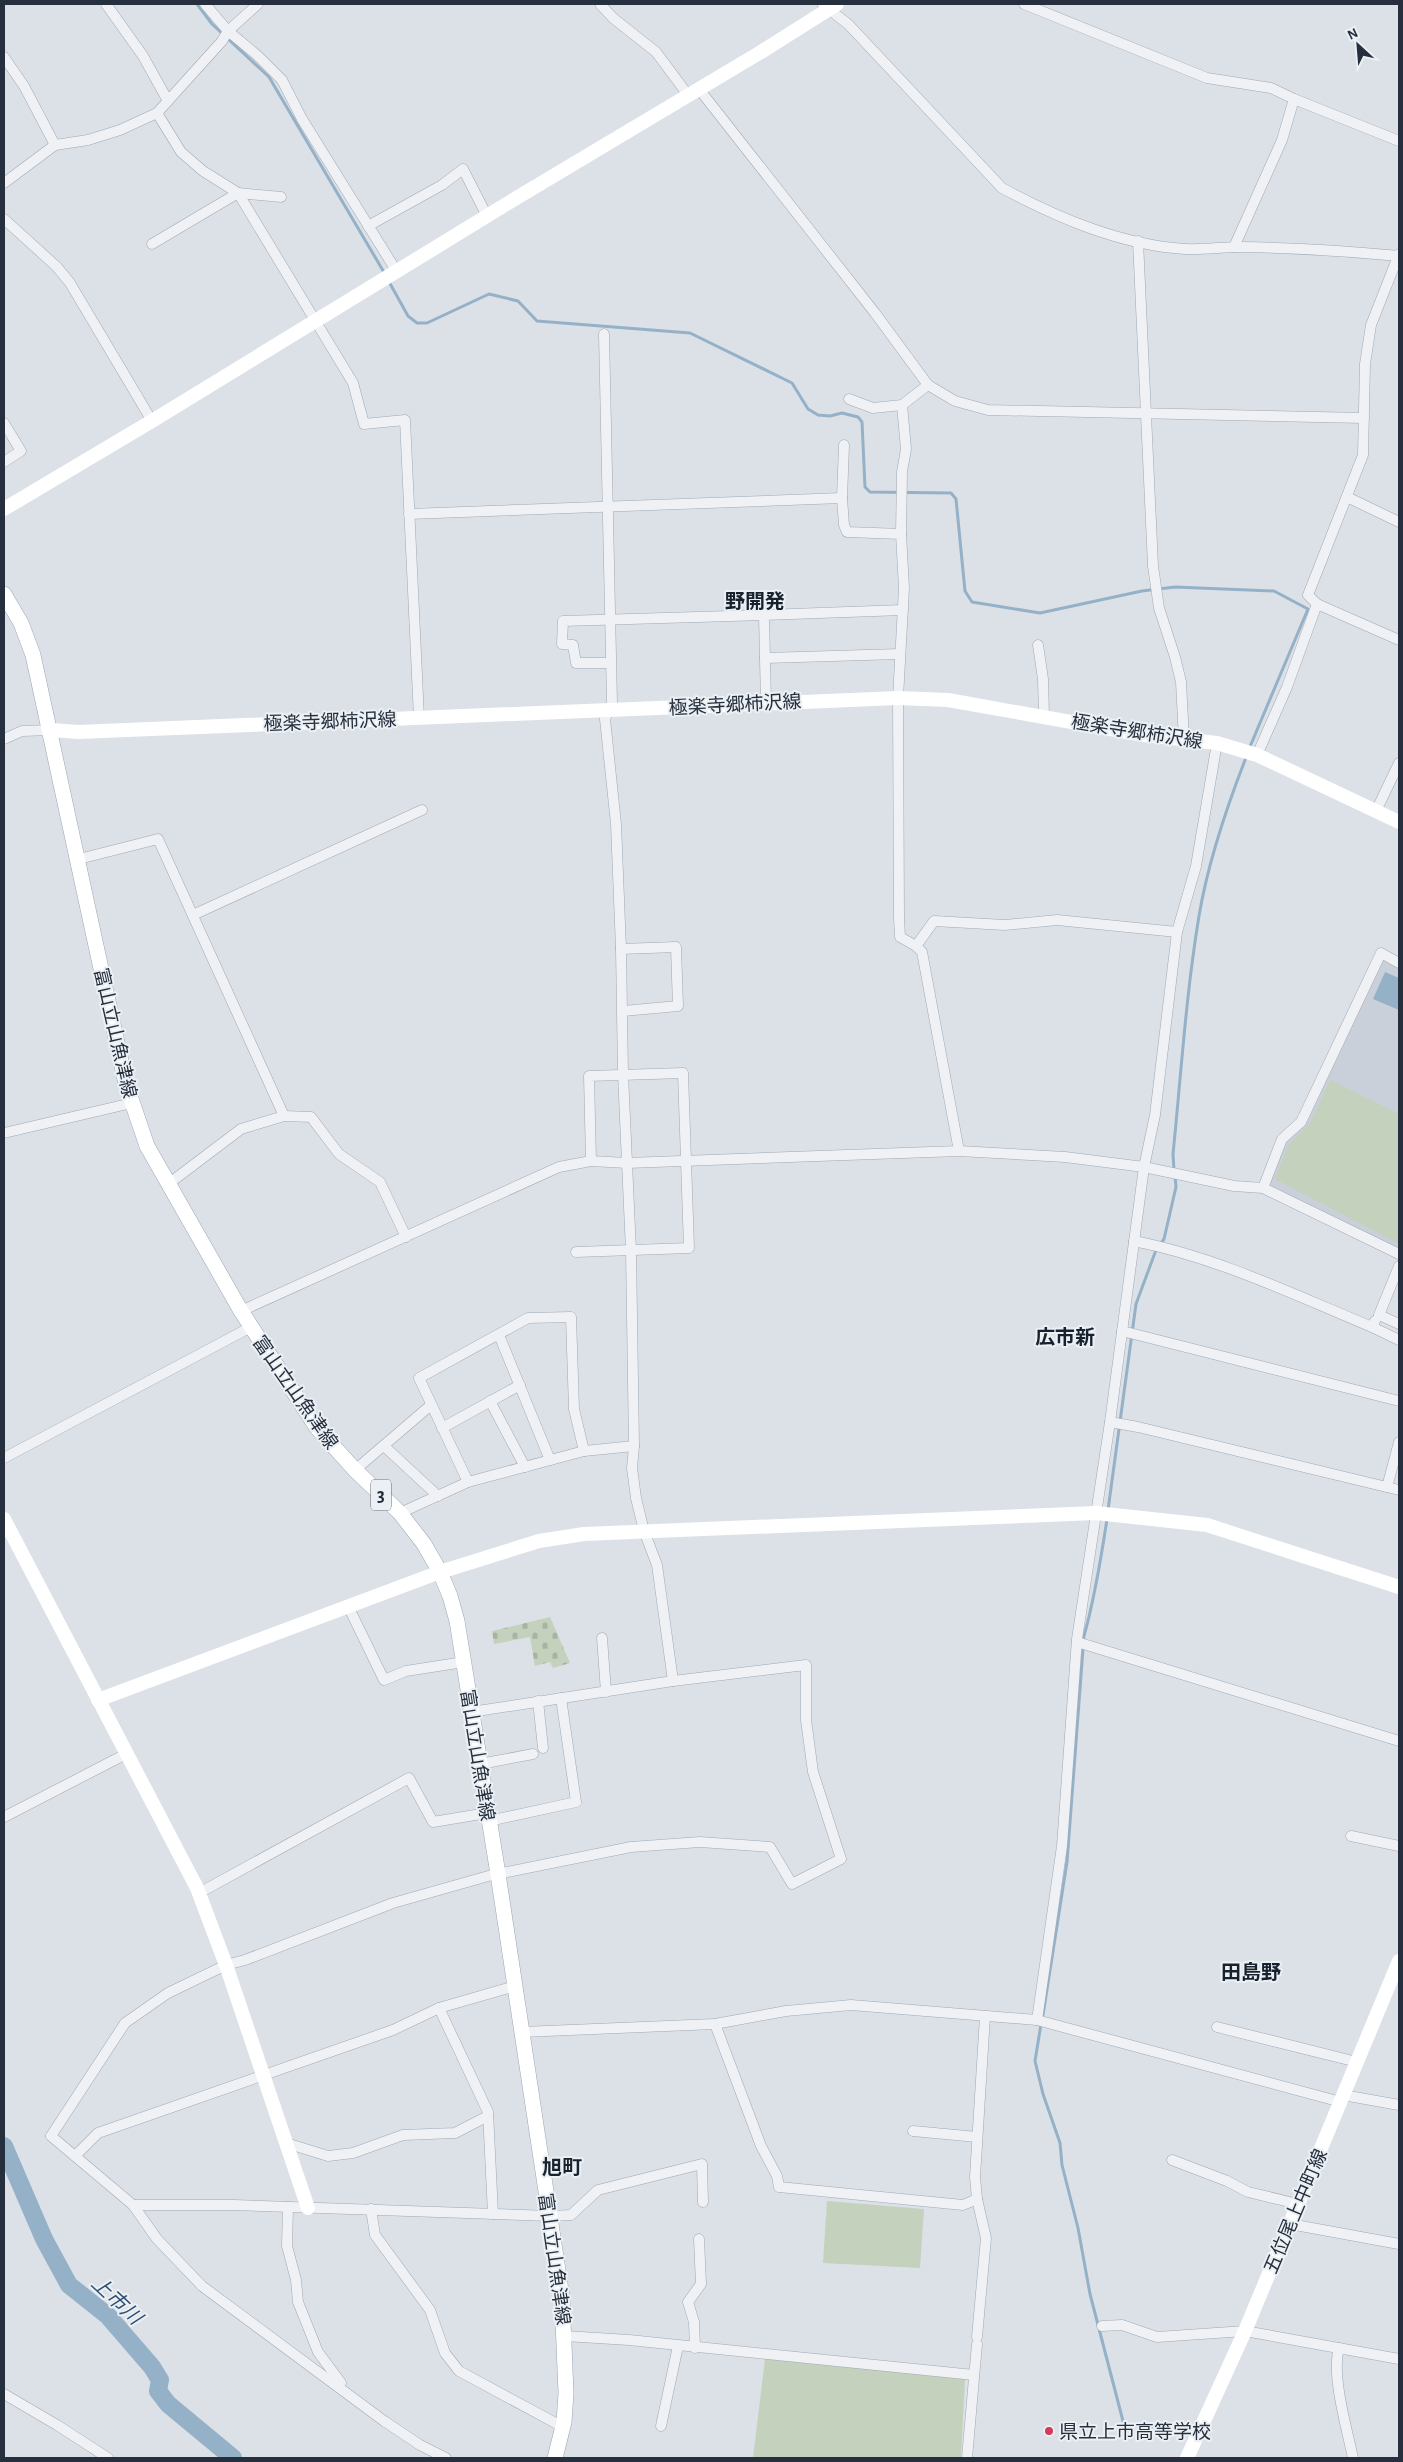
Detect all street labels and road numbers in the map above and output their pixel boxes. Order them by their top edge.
street label: 極楽寺郷柿沢線 [668,691,802,718]
street label: 極楽寺郷柿沢線 [263,709,397,734]
street label: 極楽寺郷柿沢線 [1070,711,1204,752]
street label: 富山立山魚津線 [90,966,141,1100]
street label: 富山立山魚津線 [249,1332,342,1453]
road number: 3 [371,1480,391,1510]
street label: 富山立山魚津線 [457,1688,498,1822]
street label: 五位尾上中町線 [1261,2146,1331,2277]
street label: 富山立山魚津線 [535,2192,574,2326]

